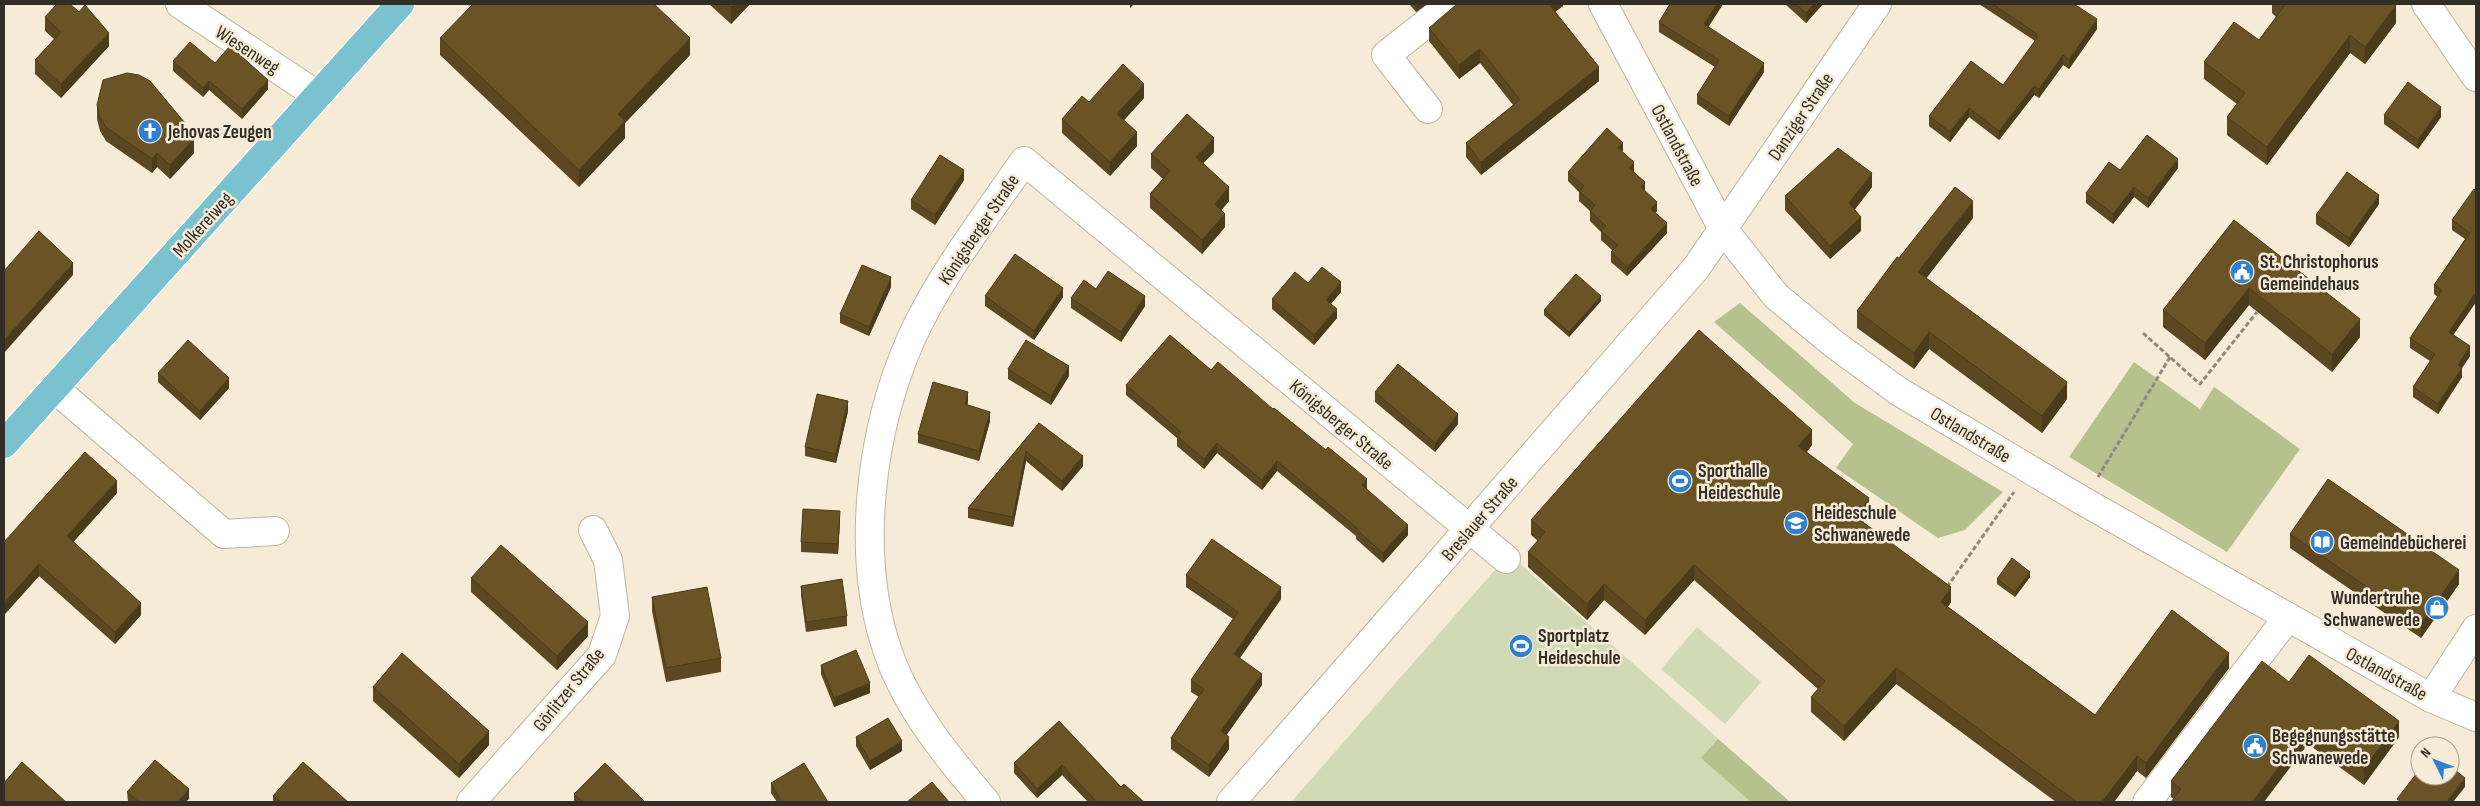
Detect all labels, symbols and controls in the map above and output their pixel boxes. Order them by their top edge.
street label: Wiesenweg [211,21,284,80]
street label: Danziger Straße [1764,69,1839,165]
street label: Ostlandstraße [1645,101,1708,191]
church icon: Jehovas Zeugen [137,118,163,144]
place label: Jehovas Zeugen [167,121,272,144]
street label: Königsberger Straße [934,170,1025,289]
street label: Molkereiweg [168,187,239,262]
place label: St. Christophorus Gemeindehaus [2260,251,2378,296]
public building icon: St. Christophorus Gemeindehaus [2229,259,2255,285]
street label: Königsberger Straße [1284,375,1398,475]
street label: Ostlandstraße [1926,402,2015,468]
place label: Sporthalle Heideschule [1698,460,1781,505]
sports icon: Sporthalle Heideschule [1667,468,1693,494]
street label: Breslauer Straße [1437,472,1523,566]
place label: Heideschule Schwanewede [1814,502,1910,547]
school or university icon: Heideschule Schwanewede [1783,510,1809,536]
library icon: Gemeindebücherei [2309,529,2335,555]
place label: Gemeindebücherei [2340,532,2466,555]
place label: Wundertruhe Schwanewede [2324,587,2420,632]
shop icon: Wundertruhe Schwanewede [2424,595,2450,621]
place label: Sportplatz Heideschule [1538,625,1621,670]
sports icon: Sportplatz Heideschule [1508,633,1534,659]
street label: Görlitzer Straße [528,643,610,736]
street label: Ostlandstraße [2342,643,2431,706]
place label: Begegnungsstätte Schwanewede [2272,725,2395,770]
public building icon: Begegnungsstätte Schwanewede [2242,733,2268,759]
north arrow [2410,736,2460,786]
text: N [2417,744,2435,761]

